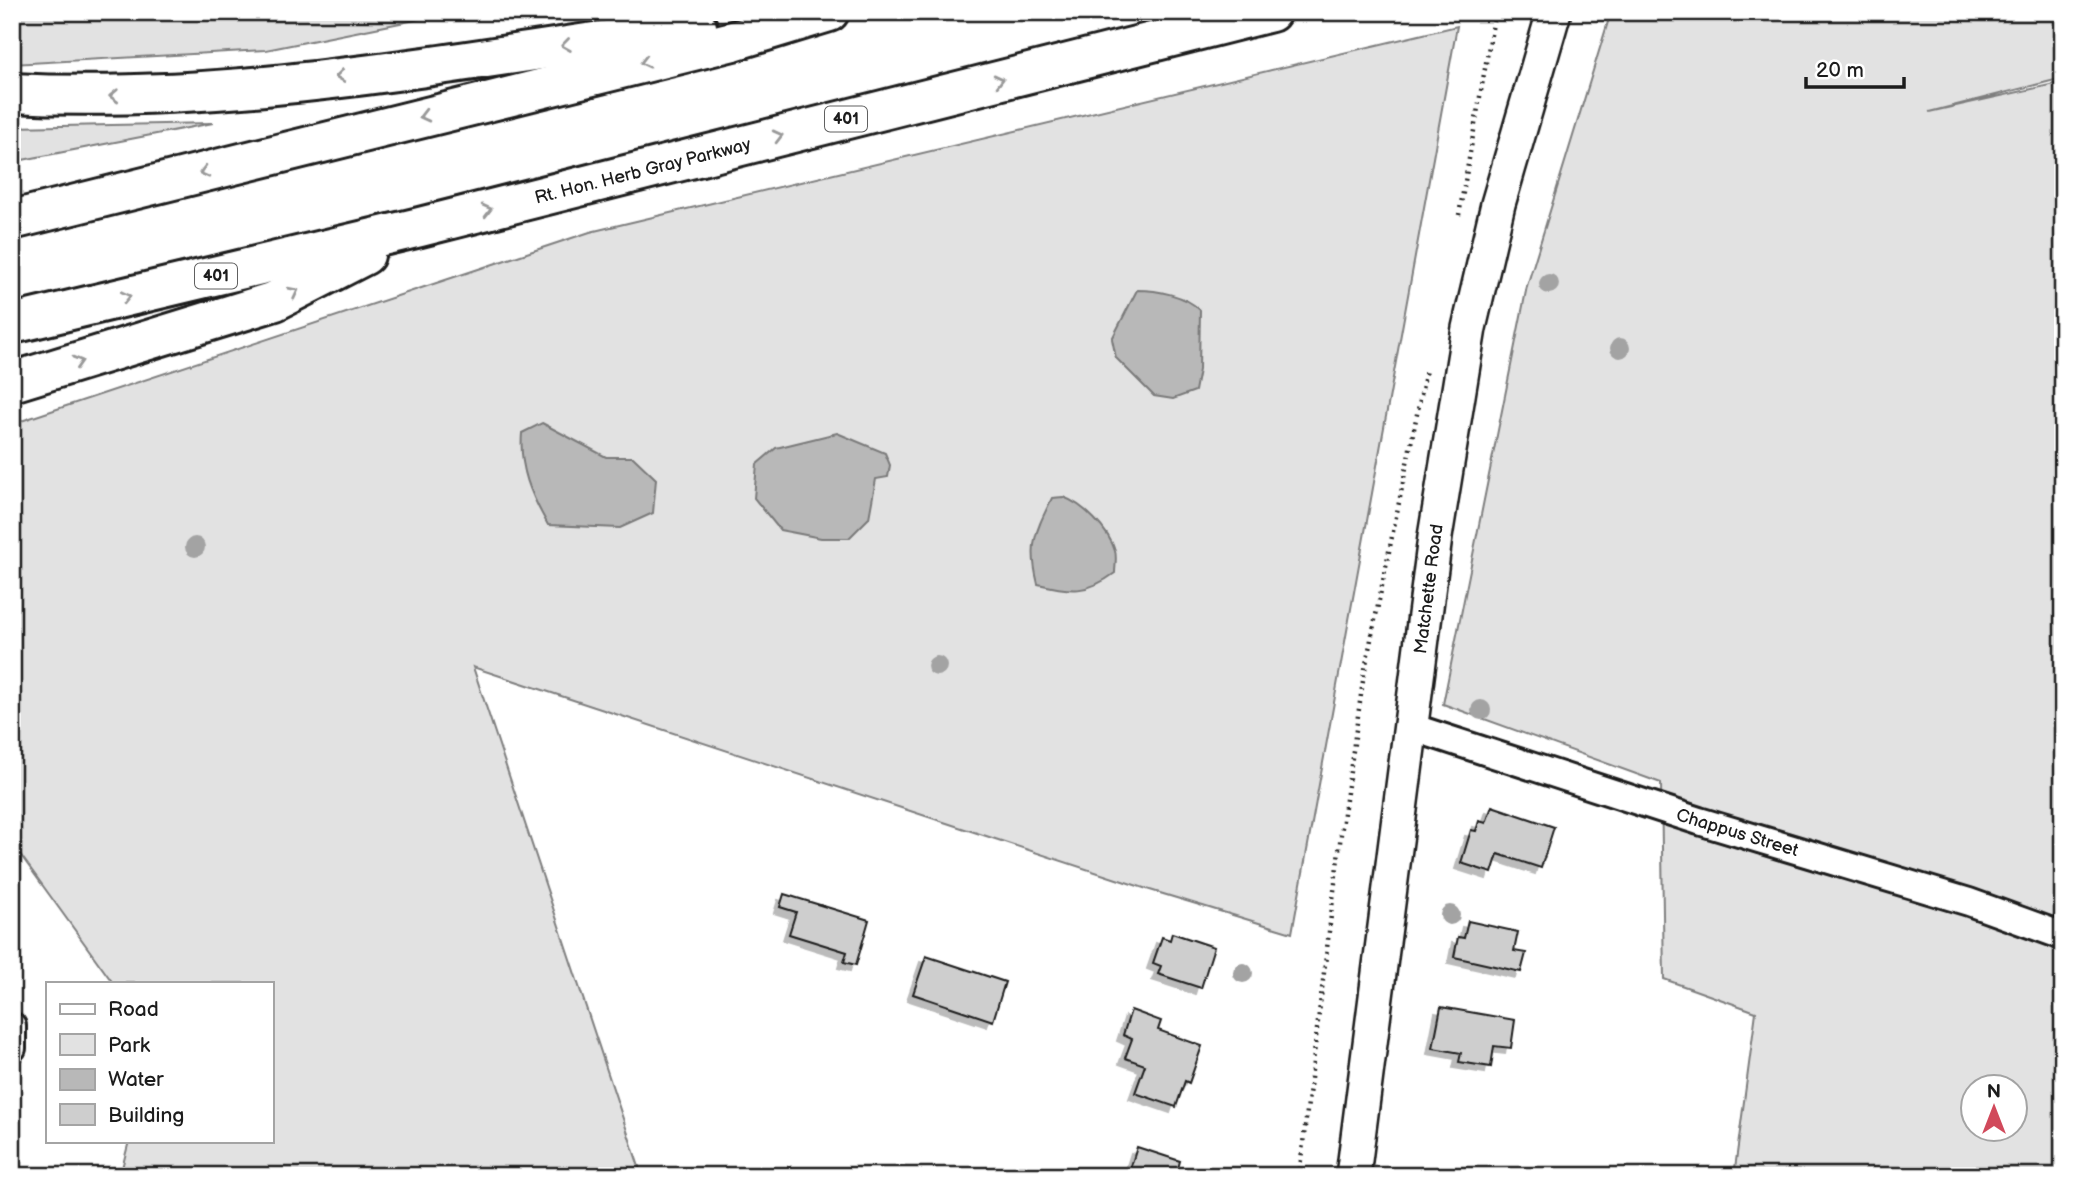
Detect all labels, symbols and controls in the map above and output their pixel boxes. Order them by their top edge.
one-way arrow [560,38,572,53]
scale bar [1806,46,1904,90]
one-way arrow [639,54,651,68]
text: 20 m [1816,58,1864,83]
one-way arrow [335,69,346,84]
one-way arrow [993,74,1005,88]
one-way arrow [108,88,119,103]
road number: 401 [825,106,867,132]
one-way arrow [418,108,430,122]
one-way arrow [772,130,784,144]
street label: Rt. Hon. Herb Gray Parkway [532,133,754,208]
one-way arrow [198,164,210,179]
one-way arrow [480,204,492,218]
road number: 401 [195,264,237,288]
one-way arrow [287,286,299,300]
one-way arrow [120,291,132,305]
one-way arrow [71,355,83,370]
street label: Matchette Road [1410,522,1447,655]
street label: Chappus Street [1674,804,1801,861]
legend [46,982,273,1142]
text: Road [108,997,159,1022]
text: Park [108,1033,151,1058]
text: Water [108,1067,164,1092]
north arrow [1960,1072,2030,1142]
text: N [1987,1081,2001,1104]
text: Building [108,1103,184,1128]

